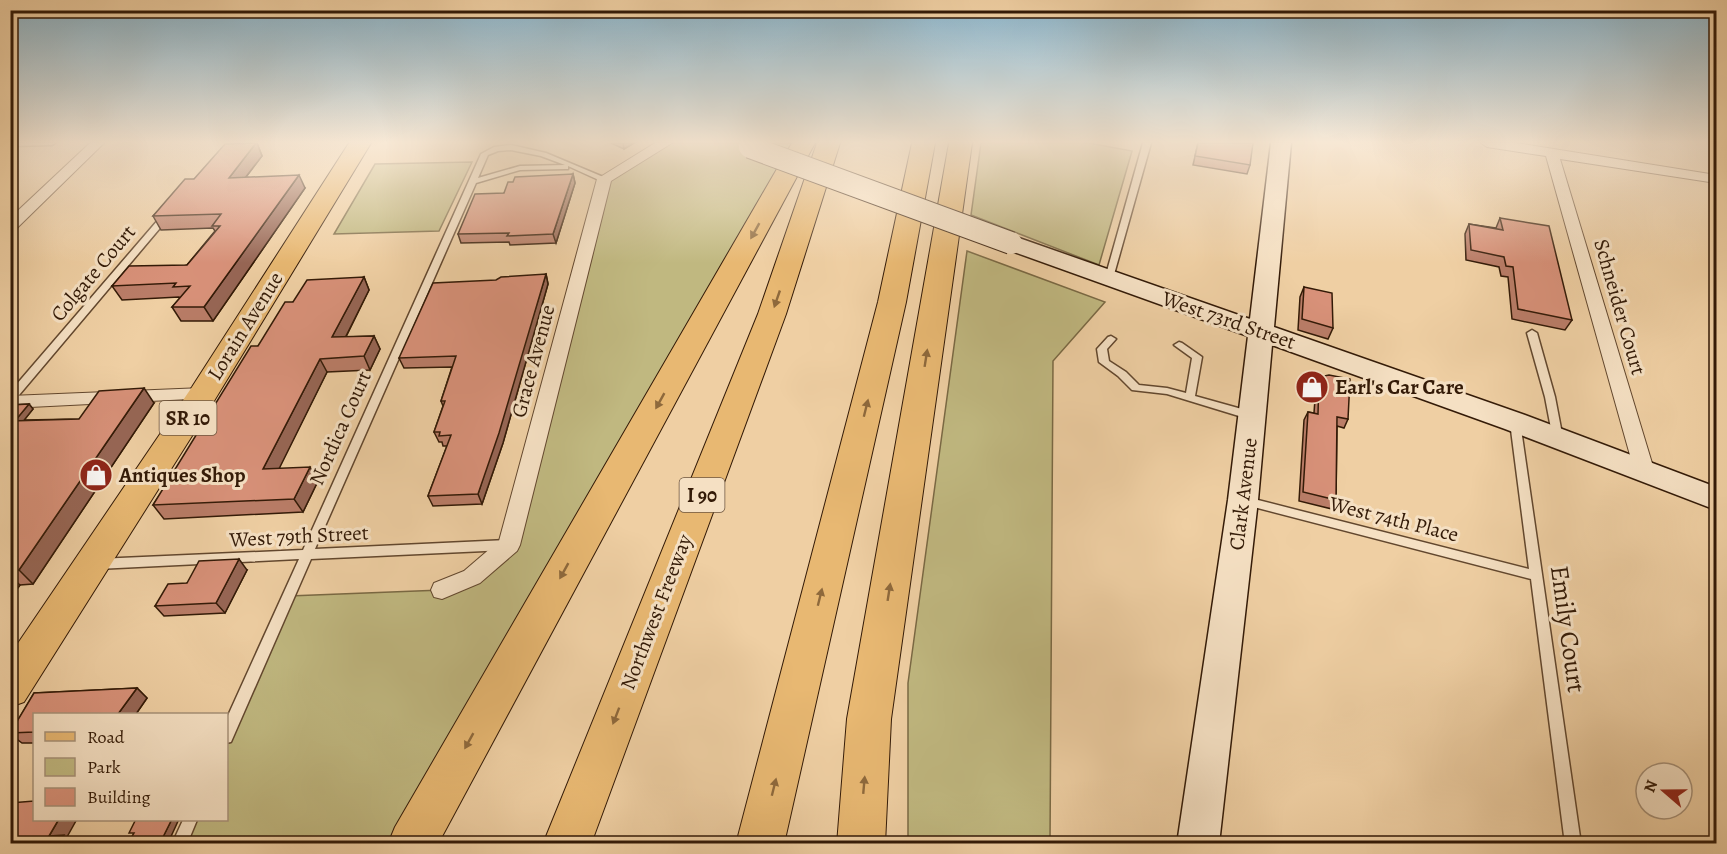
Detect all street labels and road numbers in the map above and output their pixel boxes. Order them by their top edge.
street label: Colgate Court [44,219,142,327]
street label: Schneider Court [1587,236,1653,378]
street label: Lorain Avenue [201,266,289,386]
street label: West 73rd Street [1158,284,1300,356]
street label: Grace Avenue [504,301,562,421]
street label: Nordica Court [302,366,378,490]
road number: SR 10 [160,401,216,435]
street label: Clark Avenue [1222,436,1264,552]
road number: I 90 [680,478,724,512]
street label: West 74th Place [1326,489,1461,549]
street label: West 79th Street [228,518,369,554]
street label: Northwest Freeway [613,530,699,694]
street label: Emily Court [1542,563,1594,695]

